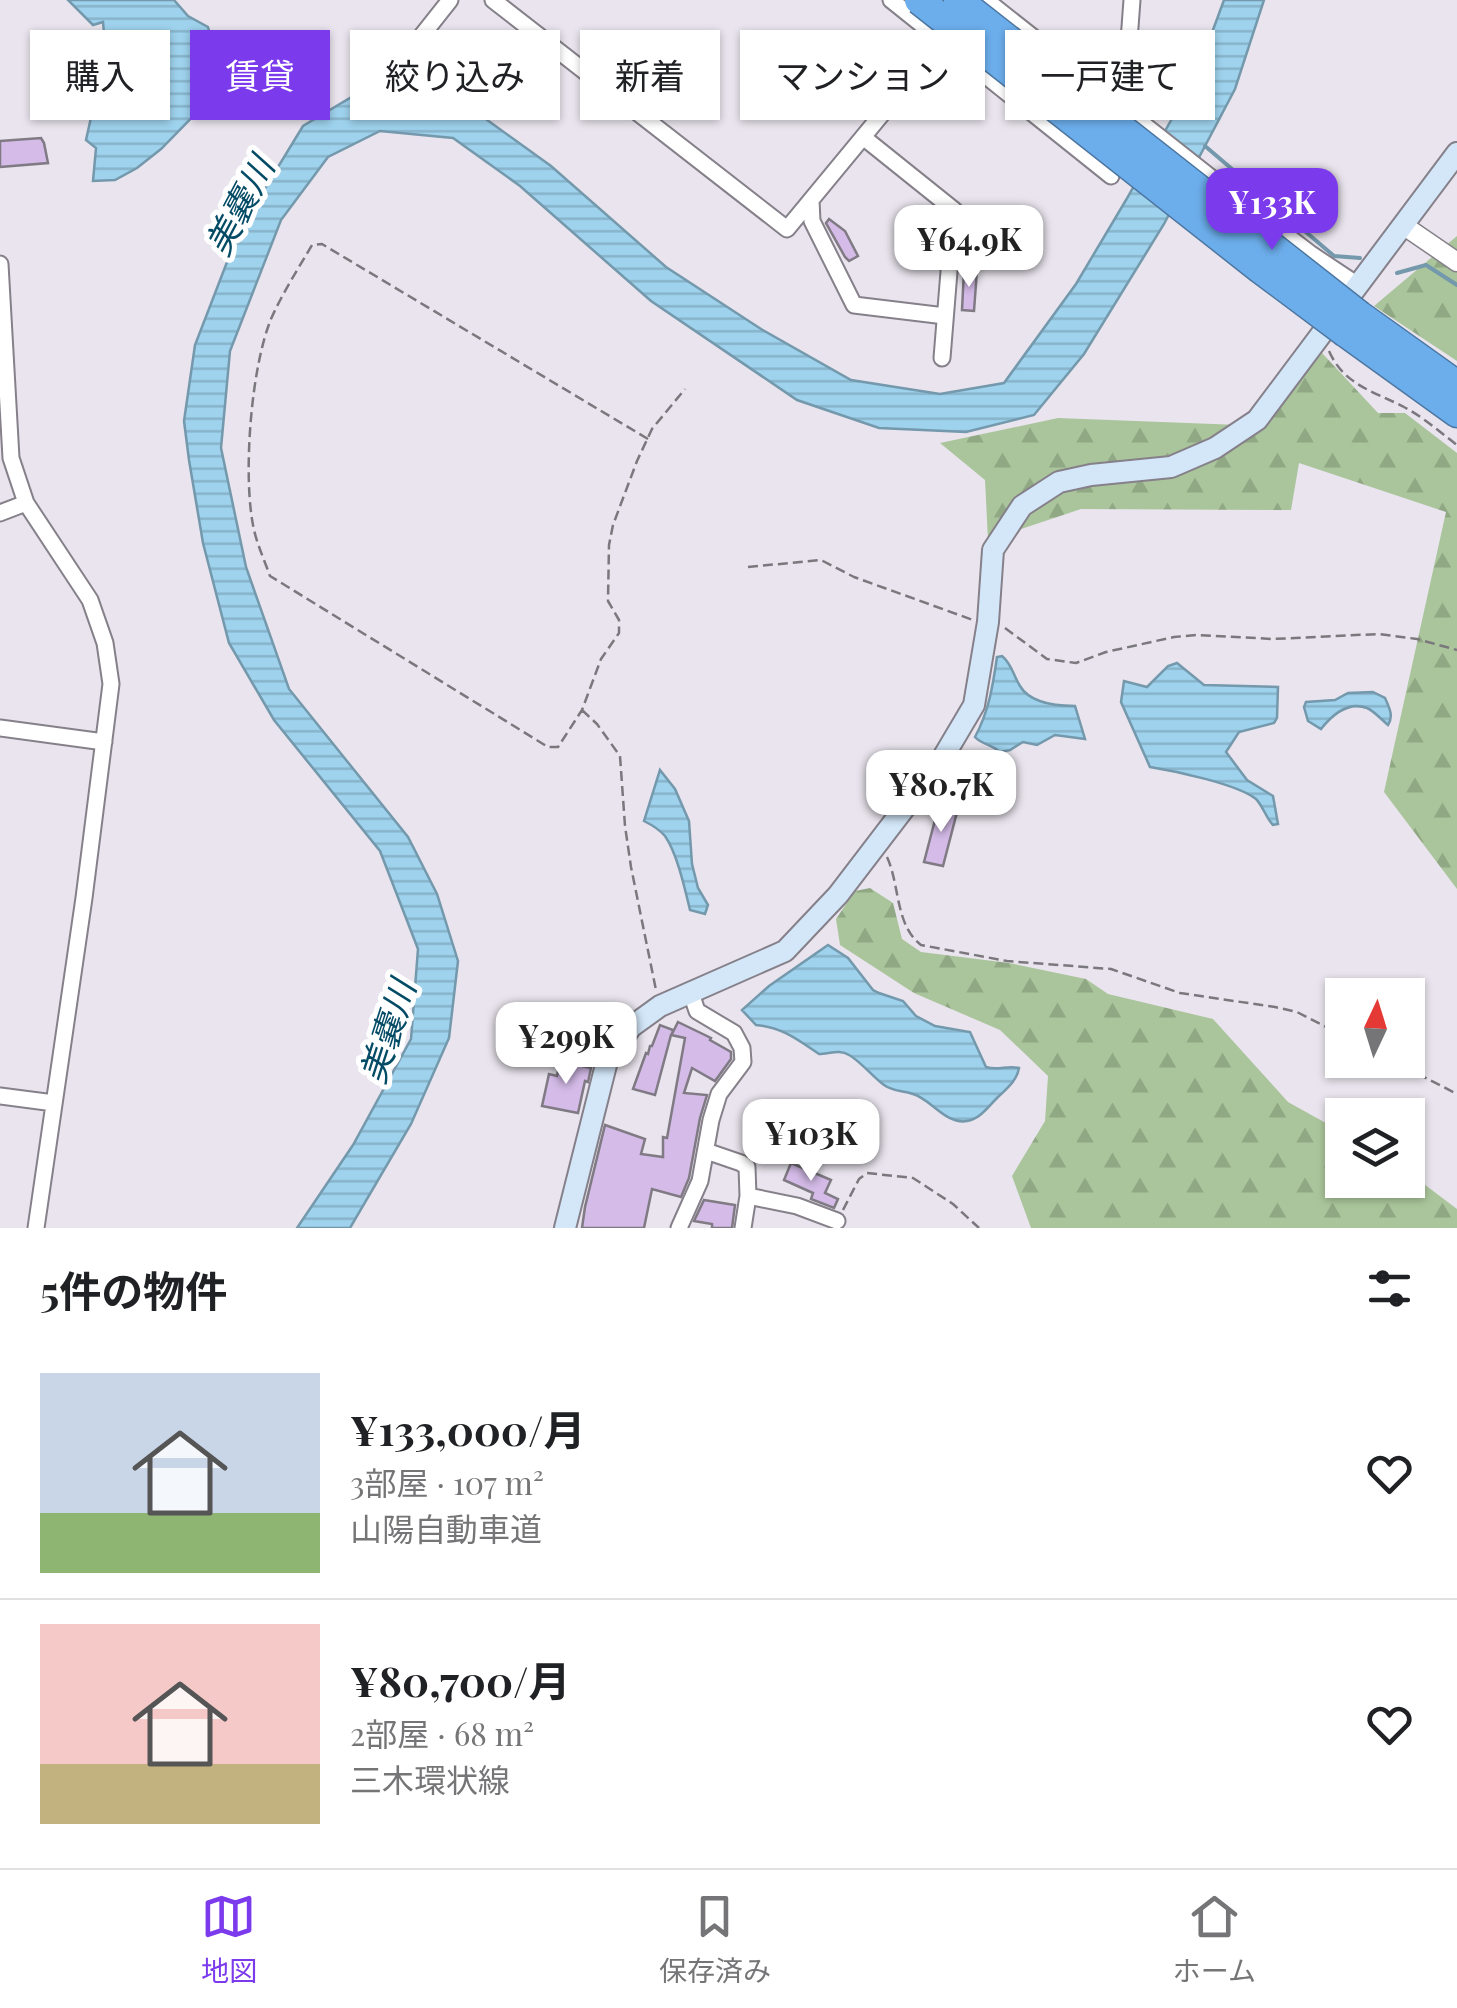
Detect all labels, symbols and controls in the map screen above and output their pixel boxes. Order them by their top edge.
chip: 購入 [30,30,170,120]
chip: 賃貸 [190,30,330,120]
chip: 絞り込み [350,30,560,120]
chip: 新着 [580,30,720,120]
chip: マンション [740,30,985,120]
chip: 一戸建て [1005,30,1215,120]
water label: 美嚢川 [193,144,285,262]
pin: ¥133K [1202,168,1342,253]
text: ¥133K [1228,179,1316,222]
pin: ¥64.9K [888,205,1050,290]
text: ¥64.9K [916,216,1022,259]
pin: ¥80.7K [860,750,1022,835]
text: ¥80.7K [888,761,994,804]
water label: 美嚢川 [347,970,426,1088]
north arrow [1325,978,1425,1078]
map controls [1325,978,1425,1198]
pin: ¥299K [496,1002,636,1087]
text: ¥299K [518,1013,614,1056]
button: layers [1325,1098,1425,1198]
pin: ¥103K [741,1099,881,1184]
text: ¥103K [764,1110,858,1153]
icon: filters [1362,1261,1417,1316]
text: 5件の物件 [40,1262,227,1318]
text: ¥133,000/月 [350,1401,585,1457]
icon: home [120,1413,240,1533]
icon: heart [1362,1446,1417,1501]
text: 3部屋 · 107 m² [350,1460,544,1503]
text: 山陽自動車道 [350,1506,542,1549]
text: ¥80,700/月 [350,1652,570,1708]
icon: home [120,1664,240,1784]
icon: heart [1362,1697,1417,1752]
text: 2部屋 · 68 m² [350,1711,534,1754]
text: 三木環状線 [350,1757,510,1800]
tab: 地図 [201,1889,257,1989]
tab: 保存済み [659,1889,771,1989]
tab: ホーム [1173,1889,1256,1989]

